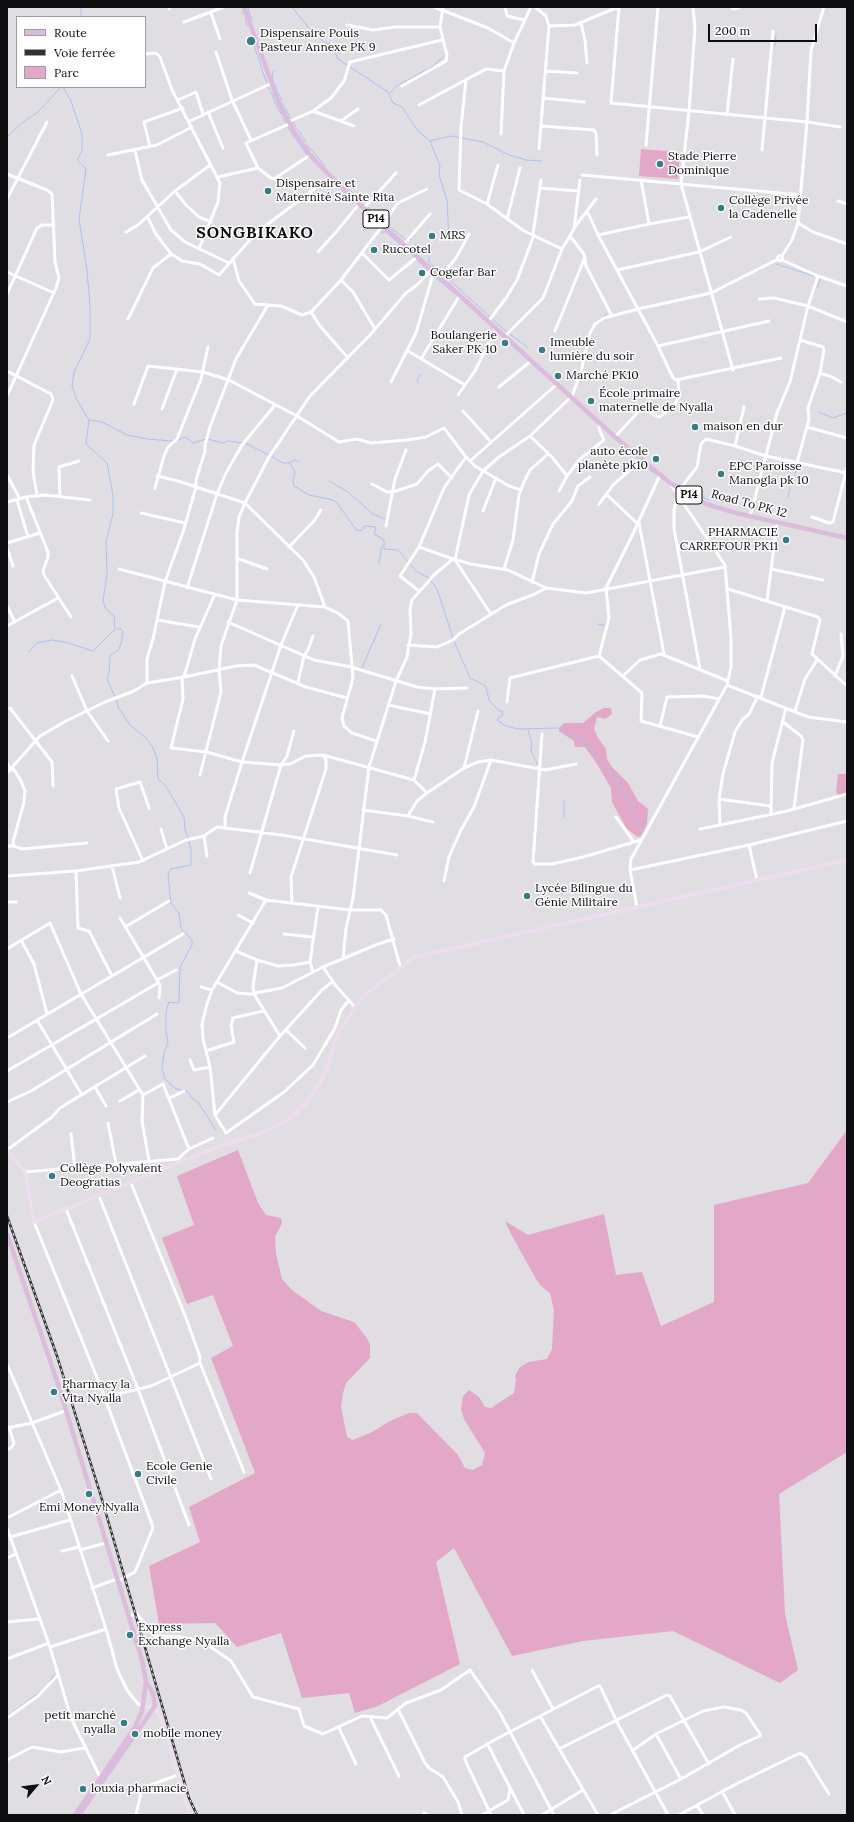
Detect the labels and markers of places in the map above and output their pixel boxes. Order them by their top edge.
place label: Dispensaire Pouis Pasteur Annexe PK 9 [260,27,376,55]
marker: Dispensaire Pouis Pasteur Annexe PK 9 [245,35,257,47]
place label: Stade Pierre Dominique [668,150,736,178]
marker: Stade Pierre Dominique [655,159,665,169]
place label: Dispensaire et Maternité Sainte Rita [276,177,394,205]
marker: Dispensaire et Maternité Sainte Rita [263,186,273,196]
place label: Collège Privée la Cadenelle [729,194,808,222]
marker: Collège Privée la Cadenelle [716,203,726,213]
place label: MRS [440,229,465,243]
marker: MRS [427,231,437,241]
place label: Ruccotel [382,243,431,257]
marker: Ruccotel [369,245,379,255]
place label: Cogefar Bar [430,266,496,280]
marker: Cogefar Bar [417,268,427,278]
place label: Boulangerie Saker PK 10 [430,329,497,357]
place label: Imeuble lumière du soir [550,336,634,364]
marker: Boulangerie Saker PK 10 [500,338,510,348]
marker: Imeuble lumière du soir [537,345,547,355]
place label: Marché PK10 [566,369,639,383]
marker: Marché PK10 [553,371,563,381]
place label: École primaire maternelle de Nyalla [599,387,713,415]
marker: École primaire maternelle de Nyalla [586,396,596,406]
place label: maison en dur [703,420,783,434]
marker: maison en dur [690,422,700,432]
place label: auto école planète pk10 [578,445,648,473]
marker: auto école planète pk10 [651,454,661,464]
place label: EPC Paroisse Manogla pk 10 [729,460,809,488]
marker: EPC Paroisse Manogla pk 10 [716,469,726,479]
place label: PHARMACIE CARREFOUR PK11 [680,526,778,554]
marker: PHARMACIE CARREFOUR PK11 [781,535,791,545]
place label: Lycée Bilingue du Génie Militaire [535,882,633,910]
marker: Lycée Bilingue du Génie Militaire [522,891,532,901]
place label: Collège Polyvalent Deogratias [60,1162,162,1190]
marker: Collège Polyvalent Deogratias [47,1171,57,1181]
place label: Pharmacy la Vita Nyalla [62,1378,130,1406]
marker: Pharmacy la Vita Nyalla [49,1387,59,1397]
place label: Ecole Genie Civile [146,1460,213,1488]
marker: Ecole Genie Civile [133,1469,143,1479]
marker: Emi Money Nyalla [84,1489,94,1499]
place label: Emi Money Nyalla [39,1501,139,1515]
place label: Express Exchange Nyalla [138,1621,229,1649]
marker: Express Exchange Nyalla [125,1630,135,1640]
place label: petit marché nyalla [44,1709,116,1737]
marker: petit marché nyalla [119,1718,129,1728]
place label: mobile money [143,1727,222,1741]
marker: mobile money [130,1729,140,1739]
place label: louxia pharmacie [91,1782,186,1796]
marker: louxia pharmacie [78,1784,88,1794]

